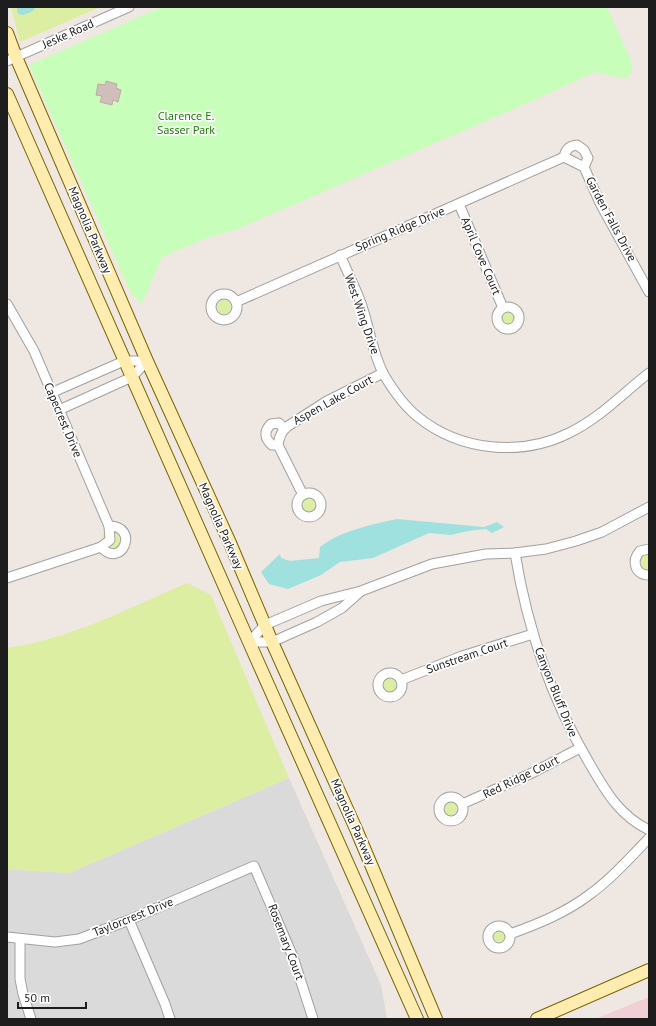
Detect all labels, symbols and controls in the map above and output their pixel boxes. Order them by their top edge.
street label: Jeske Road [39,16,96,52]
park label: Clarence E. Sasser Park [157,108,215,137]
street label: Garden Falls Drive [583,174,640,264]
street label: Magnolia Parkway [65,184,116,276]
street label: Spring Ridge Drive [353,203,447,254]
street label: April Cove Court [458,215,505,297]
street label: West Wing Drive [342,272,383,356]
street label: Aspen Lake Court [290,371,375,428]
street label: Capecrest Drive [41,380,86,459]
street label: Magnolia Parkway [196,480,247,572]
street label: Sunstream Court [424,635,510,677]
street label: Canyon Bluff Drive [532,645,581,739]
street label: Red Ridge Court [480,752,561,801]
street label: Magnolia Parkway [328,776,379,868]
street label: Taylorcrest Drive [90,894,175,940]
street label: Rosemary Court [265,902,308,982]
scale bar [18,984,86,1010]
text: 50 m [24,990,50,1005]

